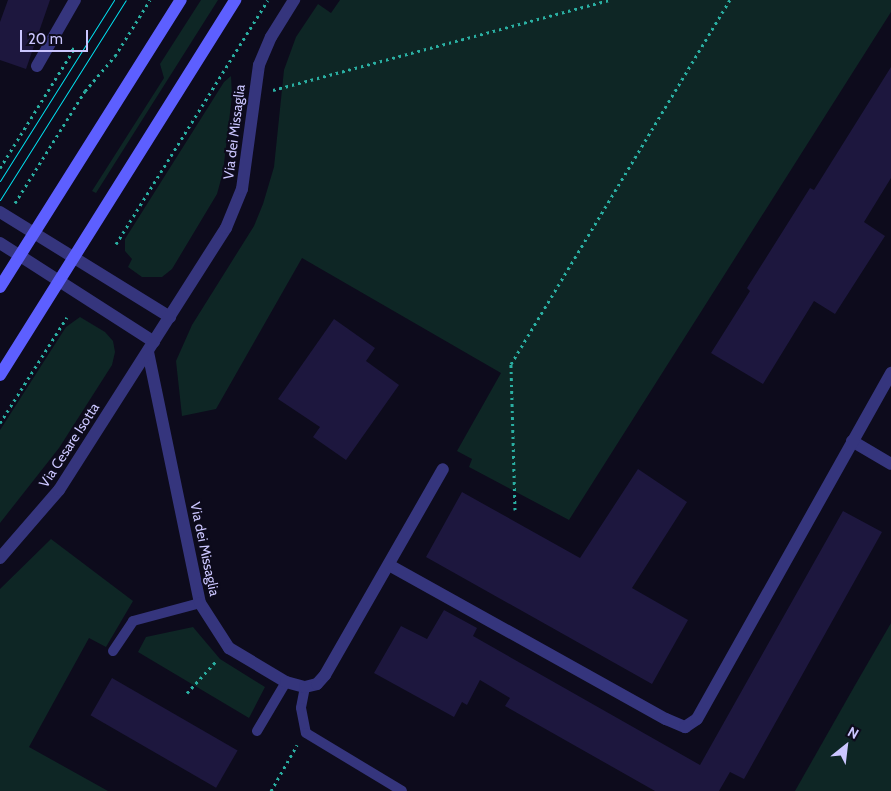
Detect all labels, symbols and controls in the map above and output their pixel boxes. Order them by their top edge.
scale bar [22,20,90,52]
text: 20 m [28,30,63,48]
street label: Via dei Missaglia [220,84,248,180]
street label: Via Cesare Isotta [35,399,103,491]
street label: Via dei Missaglia [187,501,223,597]
north arrow [821,721,871,771]
text: N [845,723,862,743]

